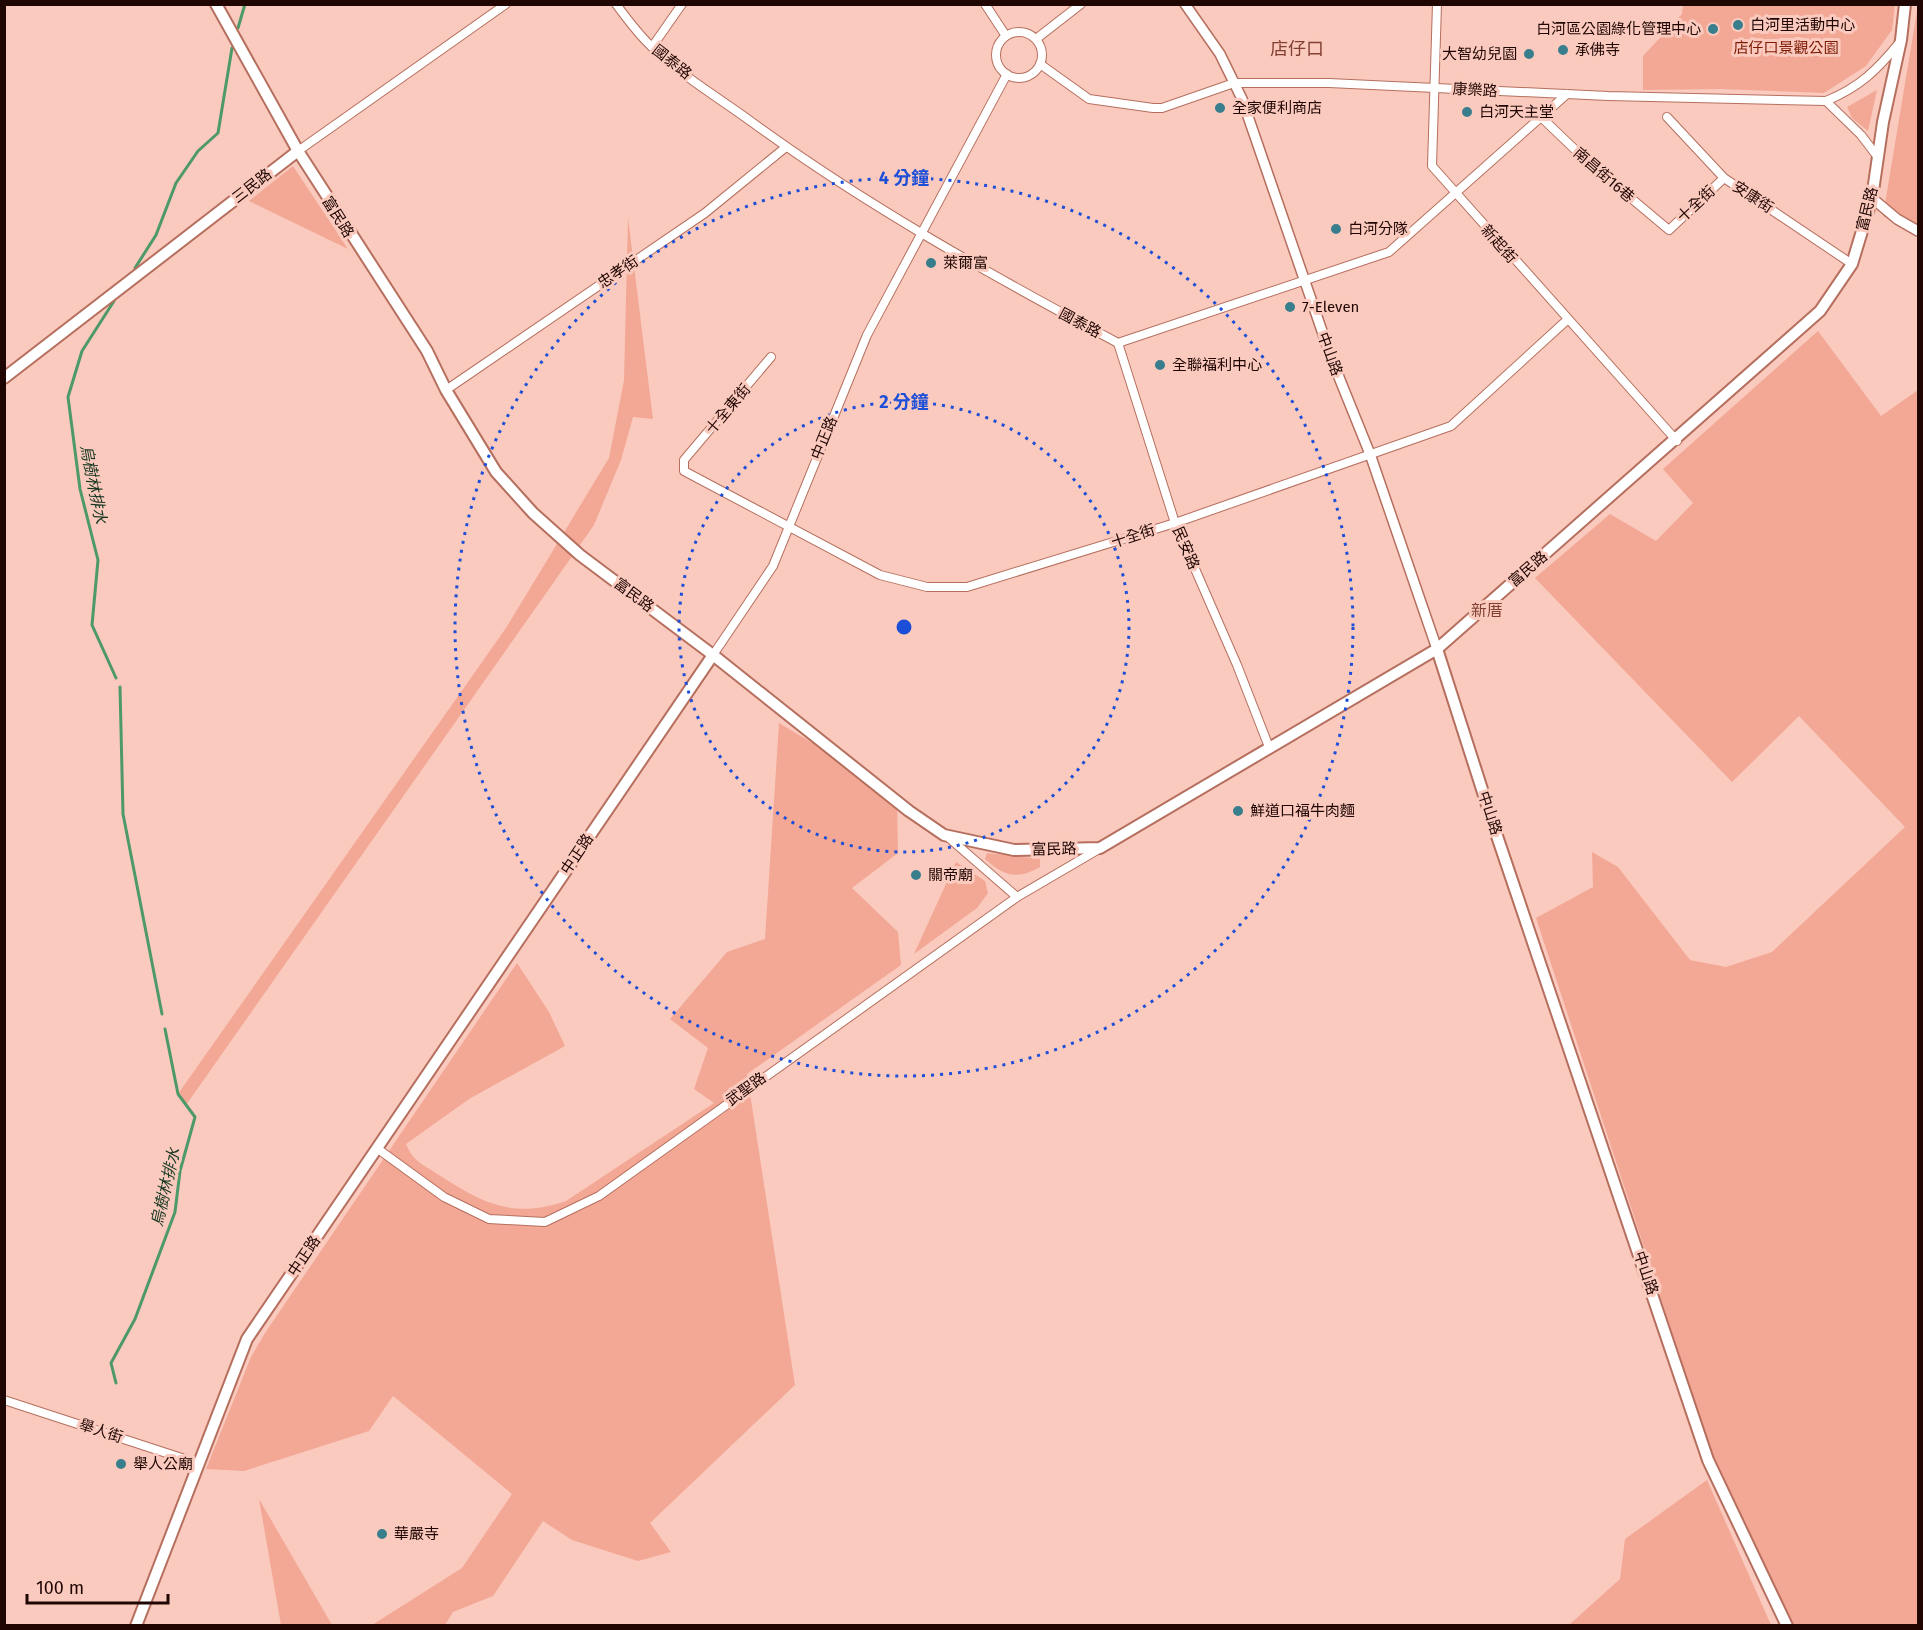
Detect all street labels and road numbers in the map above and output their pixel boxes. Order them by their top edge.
street label: 國泰路 [649,41,695,83]
street label: 康樂路 [1452,80,1498,100]
street label: 南昌街16巷 [1570,144,1638,206]
street label: 三民路 [229,165,275,207]
street label: 安康街 [1729,177,1777,217]
street label: 十全街 [1673,182,1719,226]
street label: 富民路 [1853,185,1881,233]
street label: 富民路 [318,193,358,241]
street label: 新起街 [1477,221,1521,267]
street label: 忠孝街 [594,252,642,292]
street label: 國泰路 [1056,304,1104,342]
street label: 中山路 [1314,330,1346,378]
street label: 十全東街 [702,380,754,438]
street label: 中正路 [807,414,841,462]
street label: 十全街 [1109,520,1157,552]
street label: 民安路 [1169,524,1203,572]
street label: 富民路 [1505,547,1551,591]
street label: 富民路 [611,574,657,616]
street label: 中山路 [1474,789,1506,837]
street label: 中正路 [557,830,597,878]
street label: 富民路 [1031,840,1077,858]
street label: 武聖路 [723,1068,769,1110]
street label: 中正路 [284,1232,324,1280]
street label: 中山路 [1630,1249,1662,1297]
street label: 舉人街 [77,1415,125,1447]

